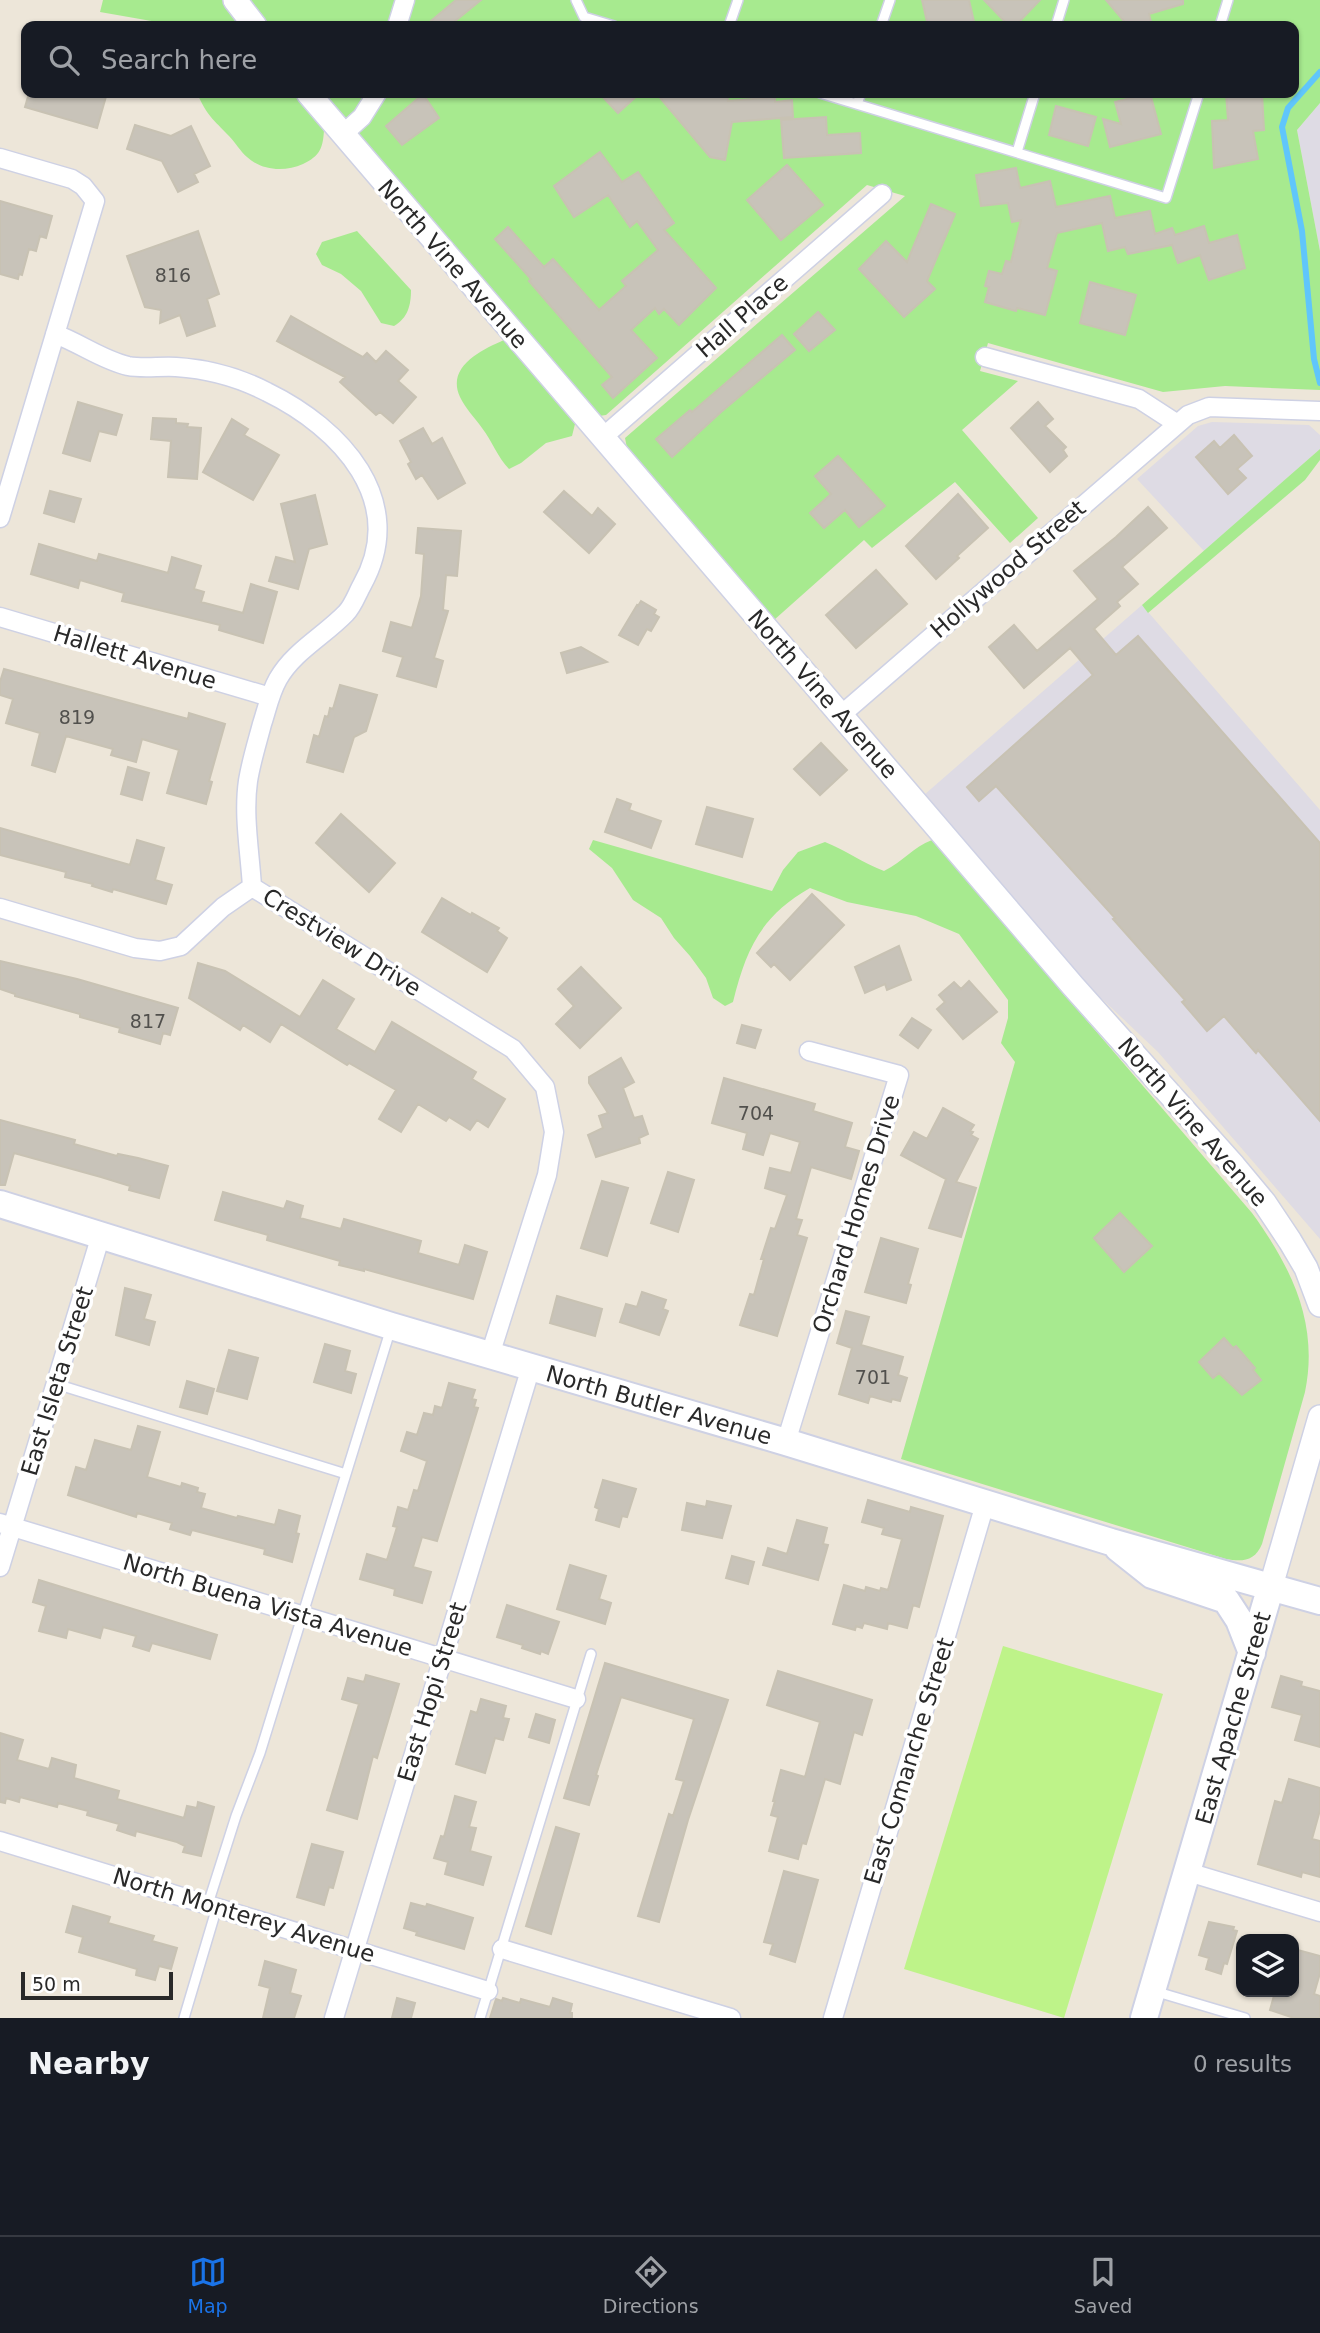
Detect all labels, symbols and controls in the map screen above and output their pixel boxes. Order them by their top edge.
search box [21,21,1299,98]
icon: search [45,41,83,79]
text: Search here [101,45,257,75]
street label: North Vine Avenue [373,174,533,354]
house number: 816 [155,264,191,286]
street label: Hall Place [691,269,793,363]
street label: Hollywood Street [925,495,1091,643]
street label: North Vine Avenue [743,604,903,784]
street label: Hallett Avenue [50,620,220,694]
house number: 819 [59,706,95,728]
street label: Crestview Drive [258,883,426,1001]
house number: 817 [130,1010,166,1032]
street label: North Vine Avenue [1113,1032,1273,1212]
street label: Orchard Homes Drive [807,1092,905,1336]
house number: 704 [738,1102,774,1124]
street label: East Isleta Street [16,1283,98,1479]
street label: North Butler Avenue [543,1360,775,1450]
house number: 701 [855,1366,891,1388]
street label: North Buena Vista Avenue [120,1548,416,1662]
street label: East Hopi Street [392,1599,472,1785]
street label: East Apache Street [1190,1609,1276,1827]
street label: East Comanche Street [859,1634,959,1888]
street label: North Monterey Avenue [110,1863,378,1967]
map controls [1236,1934,1299,1997]
button: layers [1236,1934,1299,1997]
scale bar [21,1969,173,2001]
text: 50 m [32,1973,81,1995]
text: Nearby [28,2046,150,2081]
text: 0 results [1193,2051,1292,2077]
tab: Map [188,2253,228,2317]
tab: Directions [603,2253,699,2317]
tab: Saved [1074,2253,1132,2317]

